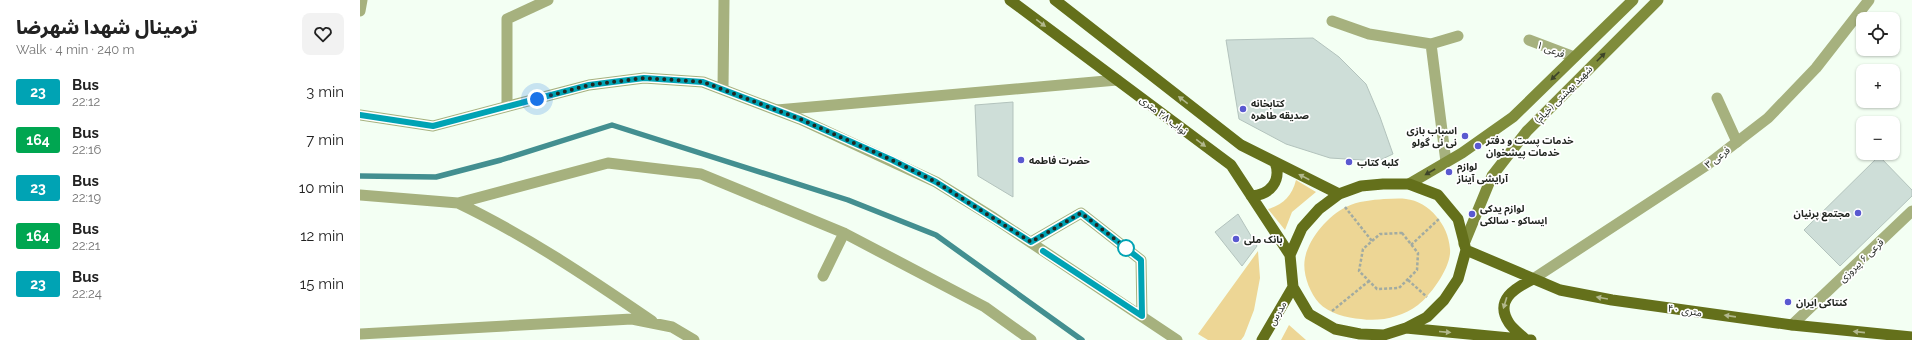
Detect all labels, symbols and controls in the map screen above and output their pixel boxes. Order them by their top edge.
map controls [1856,12,1900,160]
button: locate [1856,12,1900,56]
button: heart [302,13,344,55]
text: ترمینال شهدا شهرضا [16,16,198,38]
one-way arrow [1035,19,1046,27]
street label: فرعی ۱ [1535,39,1567,61]
text: Walk · 4 min · 240 m [16,42,134,57]
one-way arrow [1596,52,1606,62]
street label: شهید بهشتی (خیام) [1532,63,1597,128]
button: + [1856,64,1900,108]
one-way arrow [1550,71,1560,81]
text: Bus [72,76,99,94]
text: 3 min [306,83,344,101]
text: 23 [30,84,46,100]
your location [527,89,547,109]
text: 22:12 [72,94,100,109]
street label: نواب ۲۸ متری [1137,94,1190,138]
one-way arrow [1177,95,1188,104]
place label: کتابخانه صدیقه طاهره [1251,98,1309,122]
marker: کتابخانه صدیقه طاهره [1238,104,1248,114]
button: − [1856,116,1900,160]
text: Bus [72,124,99,142]
place label: اسباب بازی نی نی گولو [1406,125,1457,149]
text: 7 min [306,131,344,149]
marker: اسباب بازی نی نی گولو [1460,131,1470,141]
text: 164 [26,132,50,148]
place label: خدمات پست و دفتر خدمات پیشخوان [1485,135,1574,160]
one-way arrow [1196,139,1207,147]
marker: خدمات پست و دفتر خدمات پیشخوان [1473,141,1483,151]
text: 22:16 [72,142,101,157]
street label: فرعی ۳ [1702,144,1733,171]
marker: حضرت فاطمه [1016,155,1026,165]
place label: حضرت فاطمه [1029,155,1091,167]
marker: کلبه کتاب [1344,157,1354,167]
place label: کلبه کتاب [1357,157,1399,169]
place label: لوازم آرایشی آیناز [1456,161,1509,185]
marker: لوازم آرایشی آیناز [1444,167,1454,177]
one-way arrow [1424,168,1436,175]
text: Bus [72,172,99,190]
one-way arrow [1298,173,1310,180]
text: 10 min [299,179,344,197]
text: 23 [30,180,46,196]
text: 22:19 [72,190,101,205]
place label: لوازم یدکی ایساکو - سالکی [1480,203,1547,227]
place label: مجتمع پرنیان [1794,208,1850,222]
marker: مجتمع پرنیان [1853,208,1863,218]
marker: لوازم یدکی ایساکو - سالکی [1467,209,1477,219]
text: Bus [72,220,99,238]
text: 12 min [300,227,344,245]
text: 164 [26,228,50,244]
marker: بانک ملی [1231,234,1241,244]
place label: بانک ملی [1244,234,1283,246]
street label: فرعی ۶ پیروزی [1837,236,1887,285]
text: 22:21 [72,238,100,253]
unlabelled marker [1117,239,1135,257]
text: Bus [72,268,99,286]
text: 15 min [300,275,344,293]
text: 23 [30,276,46,292]
text: 22:24 [72,286,102,301]
one-way arrow [1595,295,1608,301]
marker: کنتاکی ایران [1783,297,1793,307]
place label: کنتاکی ایران [1796,297,1848,309]
one-way arrow [1502,298,1508,310]
street label: مدرس [1266,299,1290,328]
street label: ۴۰ متری [1667,303,1703,319]
one-way arrow [1724,313,1736,319]
one-way arrow [1853,328,1865,335]
one-way arrow [1439,329,1451,335]

